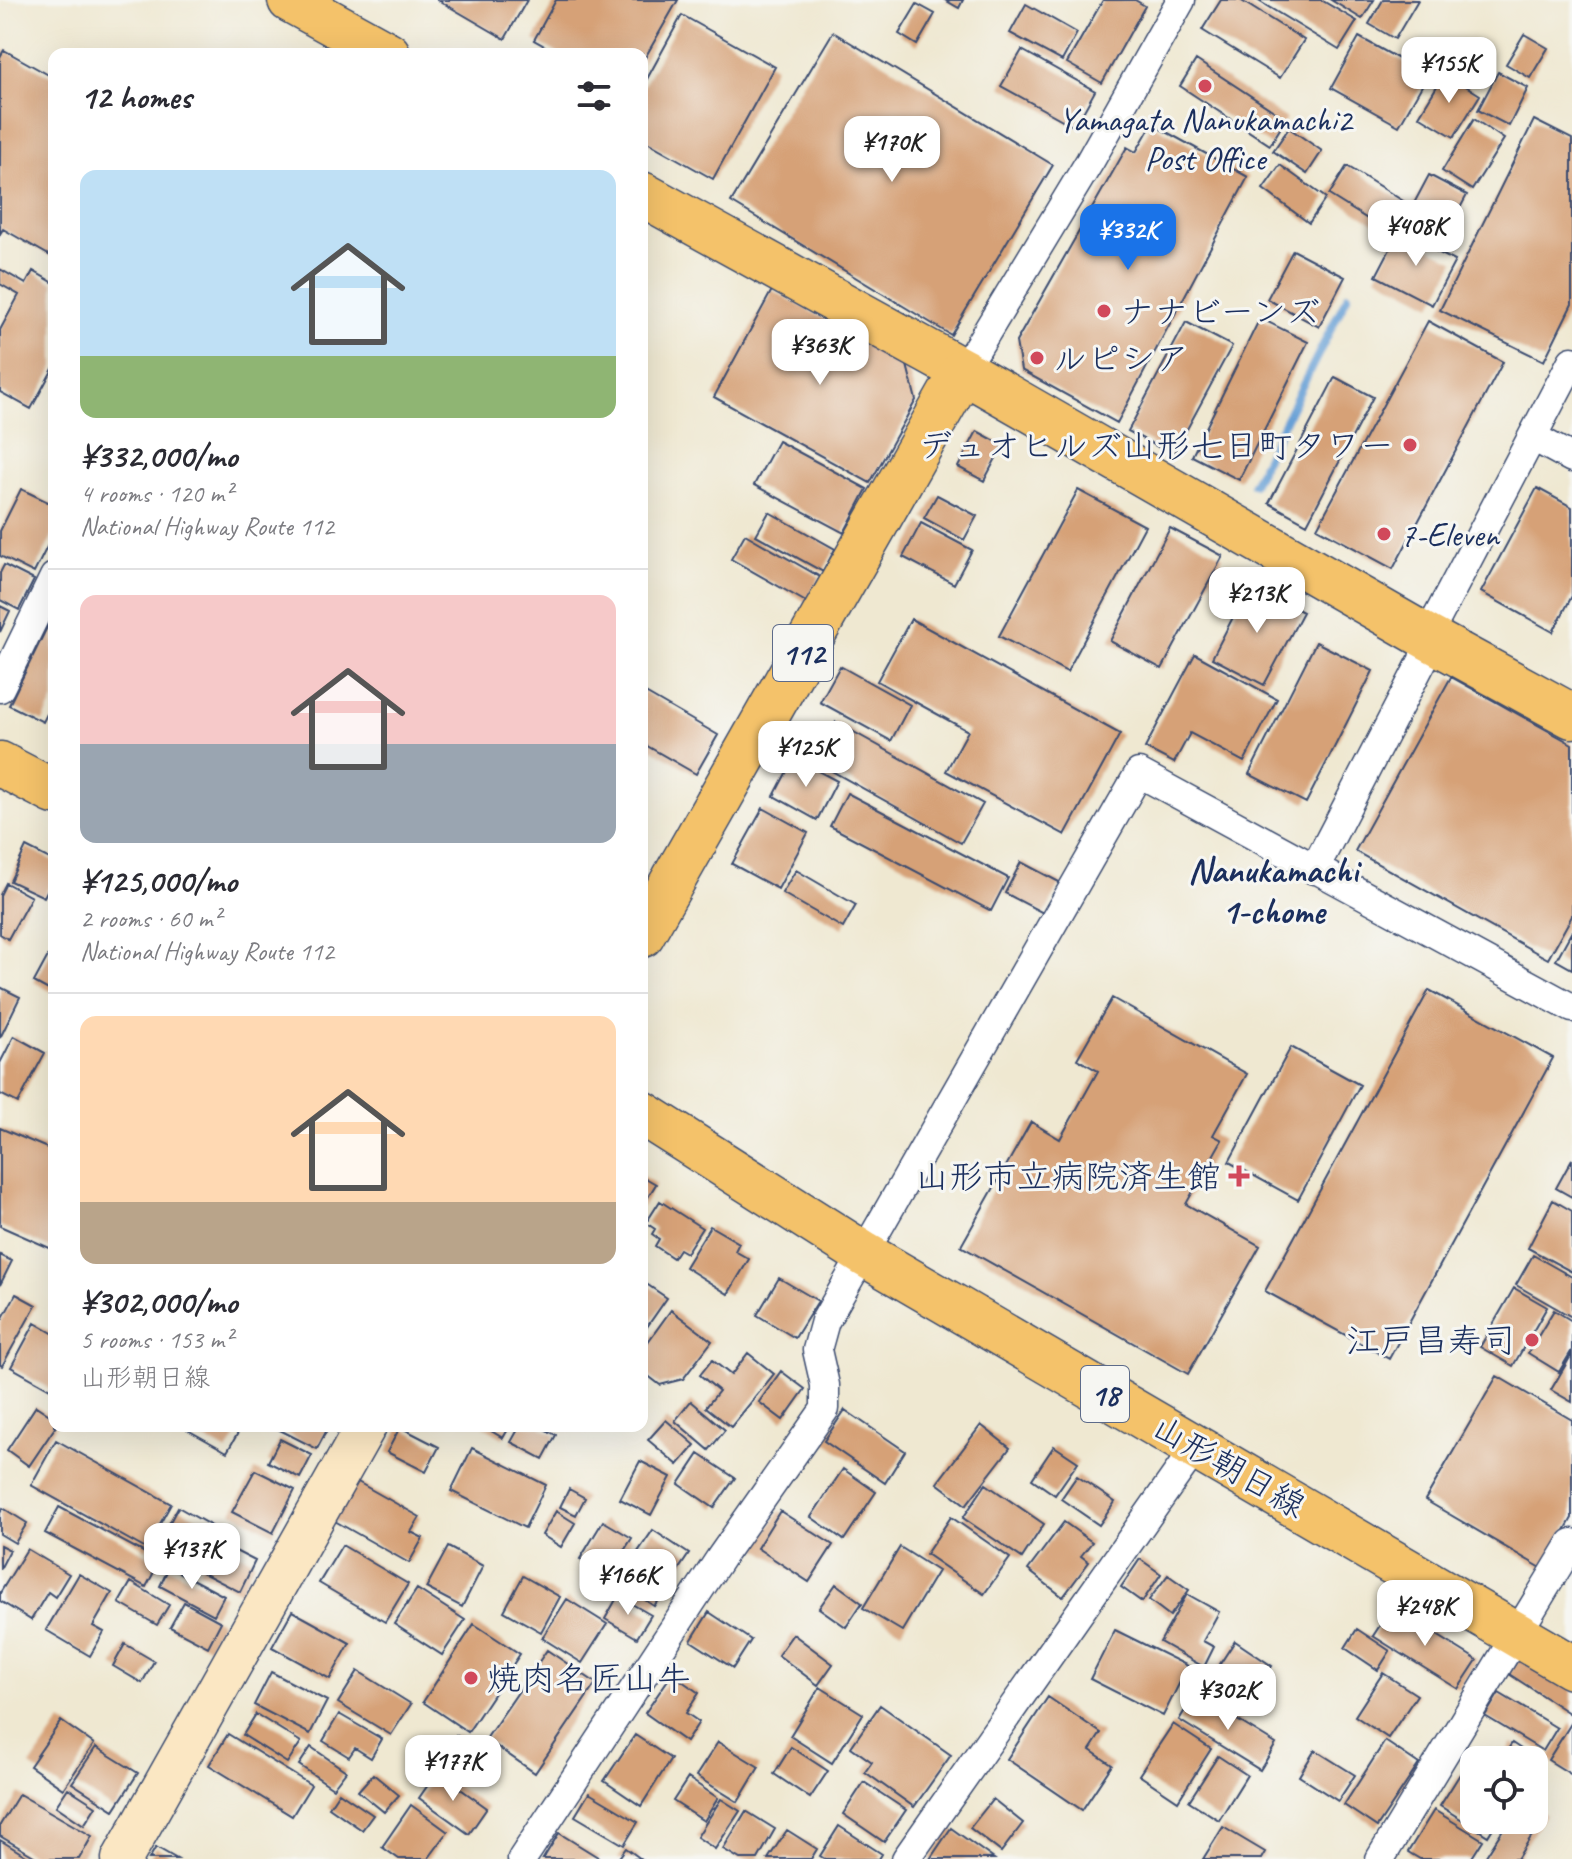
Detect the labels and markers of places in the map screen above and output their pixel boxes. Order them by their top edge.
pin: ¥155K [1393,37,1505,105]
marker: Yamagata Nanukamachi2 Post Office [1196,77,1214,95]
place label: Yamagata Nanukamachi2 Post Office [1058,98,1355,180]
pin: ¥170K [836,116,948,184]
pin: ¥408K [1360,200,1472,268]
pin: ¥332K [1072,204,1184,272]
place label: ナナビーンズ [1120,290,1320,333]
marker: ナナビーンズ [1095,302,1113,320]
pin: ¥363K [764,319,876,387]
place label: ルピシア [1053,337,1189,380]
marker: ルピシア [1028,349,1046,367]
place label: デュオヒルズ山形七日町タワー [919,424,1394,467]
marker: デュオヒルズ山形七日町タワー [1401,436,1419,454]
place label: 7-Eleven [1400,513,1500,556]
marker: 7-Eleven [1375,525,1393,543]
pin: ¥213K [1201,567,1313,635]
pin: ¥125K [750,721,862,789]
place label: 山形市立病院済生館 [915,1155,1221,1198]
marker: 山形市立病院済生館 [1228,1165,1250,1187]
place label: 江戸昌寿司 [1346,1319,1516,1362]
marker: 江戸昌寿司 [1523,1331,1541,1349]
pin: ¥137K [136,1523,248,1591]
pin: ¥166K [572,1549,684,1617]
pin: ¥248K [1369,1580,1481,1648]
place label: 焼肉名匠山牛 [487,1657,691,1700]
pin: ¥302K [1172,1664,1284,1732]
marker: 焼肉名匠山牛 [462,1669,480,1687]
pin: ¥177K [397,1735,509,1803]

